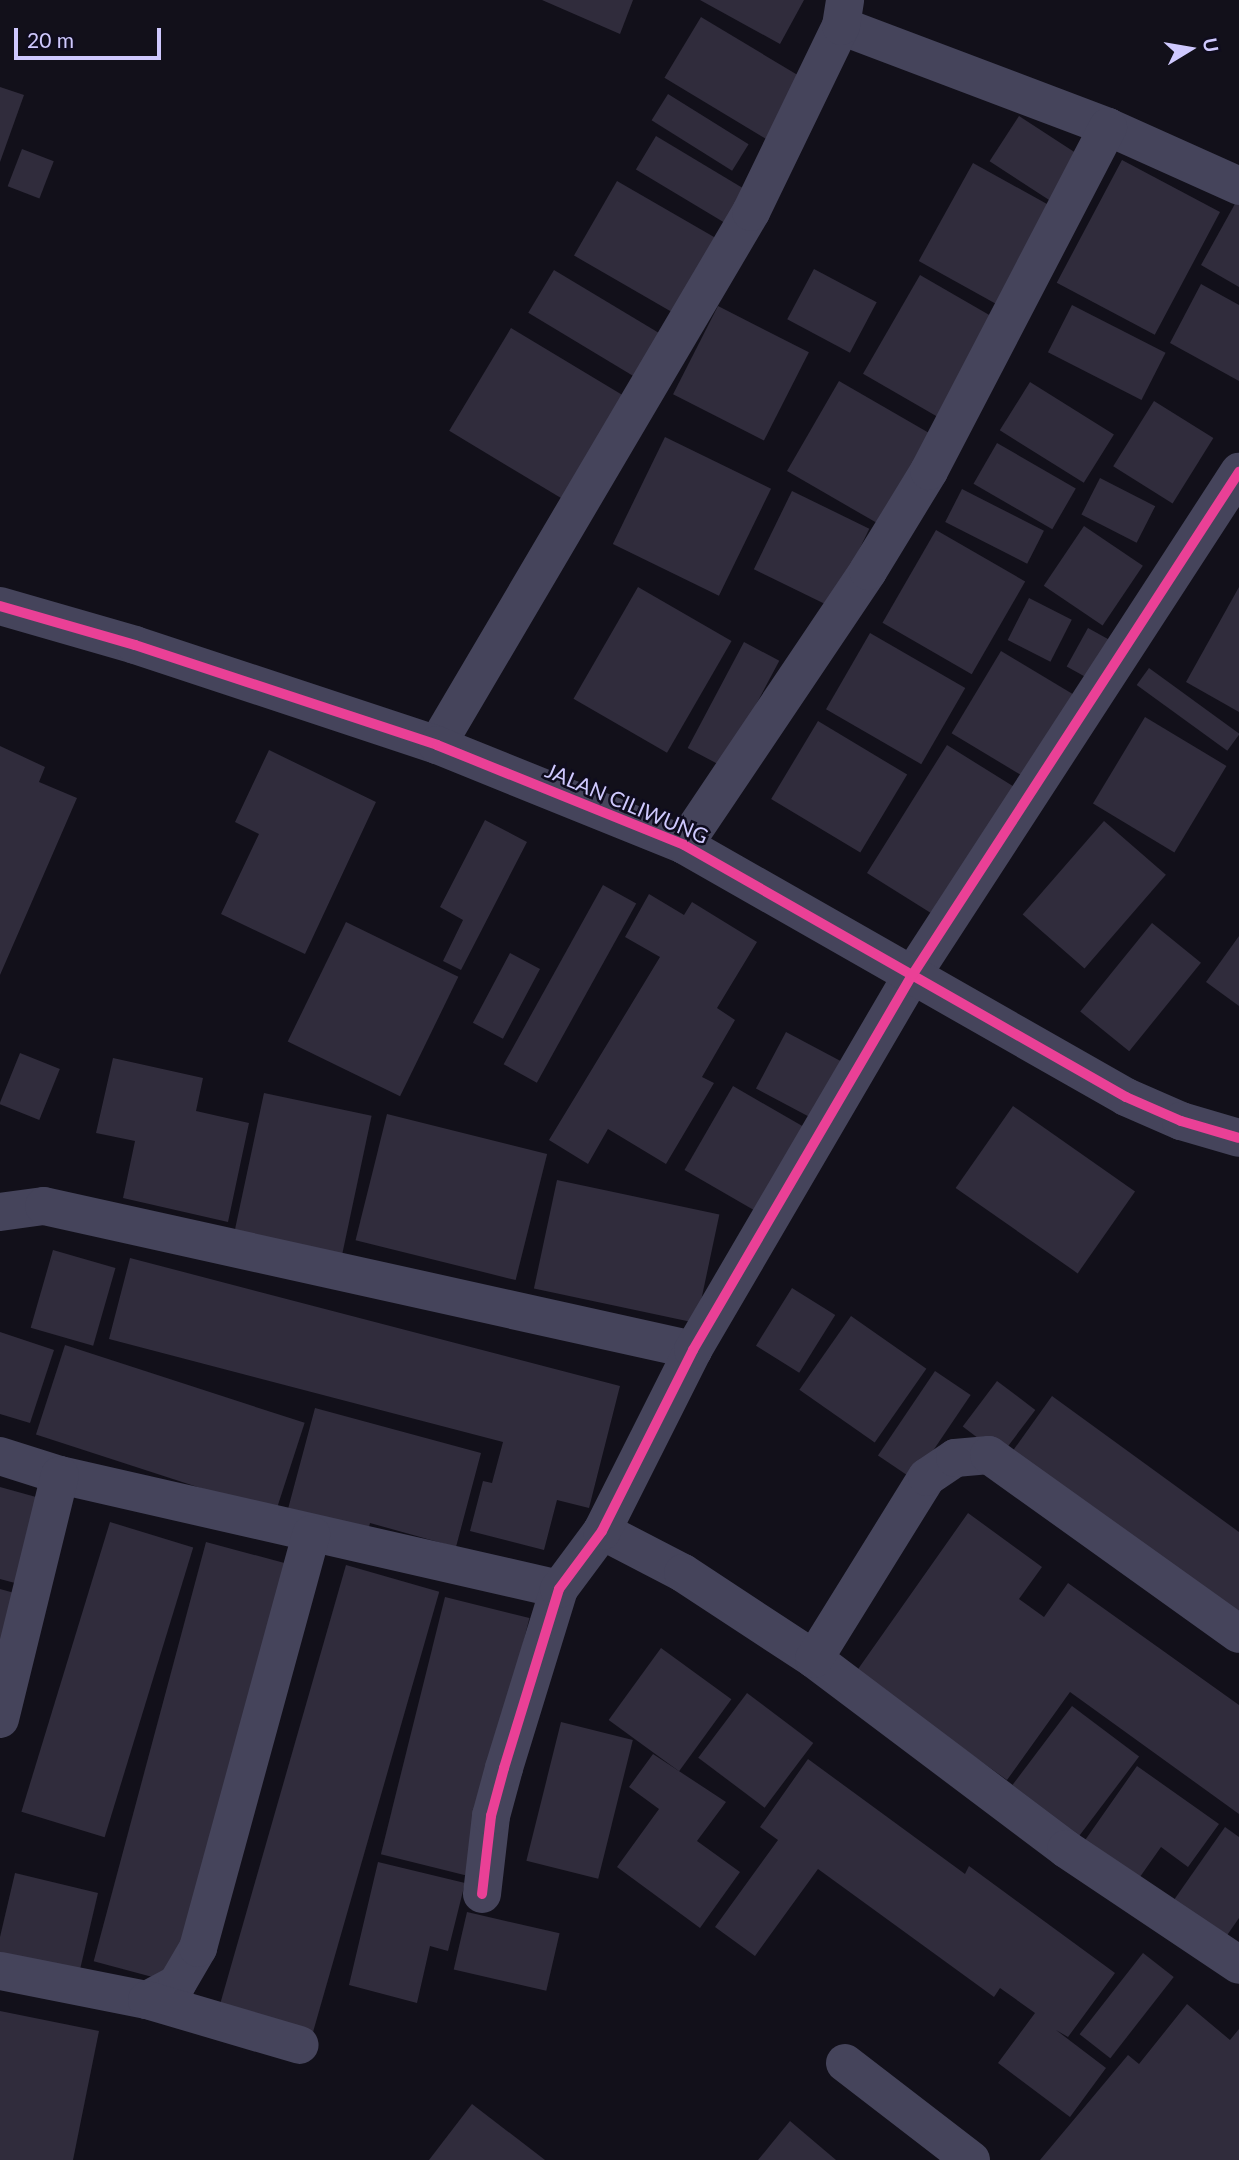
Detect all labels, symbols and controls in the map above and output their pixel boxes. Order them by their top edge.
scale bar [18,14,164,58]
north arrow [1155,14,1225,84]
text: 20 m [27,27,74,52]
text: U [1198,36,1224,54]
street label: JALAN CILIWUNG [542,757,712,849]

